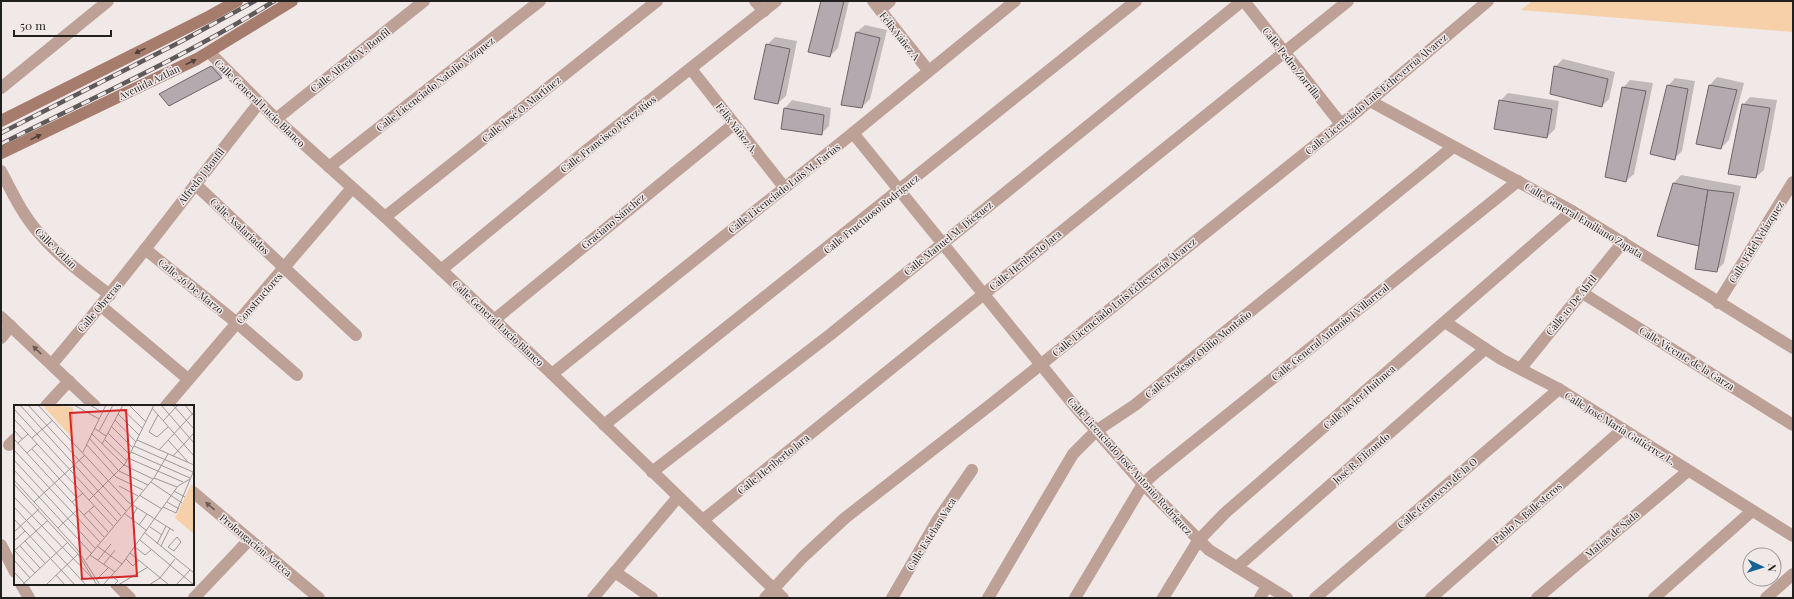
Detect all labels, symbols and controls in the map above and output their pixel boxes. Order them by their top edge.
street label: Félix Yáñez A [877,9,924,64]
scale bar [14,12,111,38]
text: 50 m [20,17,46,33]
street label: Calle Alfredo V. Bonfil [307,24,393,95]
street label: Calle Pedro Zorrilla [1259,24,1325,102]
street label: Calle Licenciado Luis Echeverría Álvarez [1302,30,1450,158]
street label: Calle Licenciado Natalio Vázquez [373,33,497,135]
one-way arrow [135,48,146,54]
street label: Calle General Lucio Blanco [212,56,309,150]
one-way arrow [185,59,197,65]
street label: Avenida Aztlán [115,61,182,103]
street label: Calle José O. Martínez [478,73,564,145]
street label: Calle Francisco Pérez Ríos [557,92,659,176]
street label: Félix Yáñez A. [713,100,761,156]
one-way arrow [30,134,42,140]
street label: Calle Licenciado Luis M. Farías [725,140,843,236]
street label: Alfredo J Bonfíl [174,145,228,208]
street label: Calle Fructuoso Rodríguez [820,171,922,257]
street label: Calle General Emiliano Zapata [1522,179,1646,261]
street label: Graciano Sánchez [578,190,648,252]
street label: Calle Asalariados [207,195,273,257]
street label: Calle Manuel M. Diéguez [901,198,996,278]
street label: Calle Fidel Velázquez [1725,198,1787,286]
street label: Calle Aztlán [32,225,80,271]
street label: Calle Heriberto Jara [986,227,1064,293]
street label: Calle Licenciado Luis Echeverría Álvarez [1049,234,1199,360]
street label: Calle 26 De Marzo [155,255,227,317]
street label: Constructores [233,269,285,327]
street label: Calle 10 De Abril [1542,272,1600,338]
street label: Calle General Lucio Blanco [449,277,547,370]
street label: Calle Obreras [74,279,124,335]
street label: Calle General Antonio I Villarreal [1268,280,1392,384]
street label: Calle Profesor Otilio Montaño [1142,306,1255,401]
street label: Calle Vicente de la Garza [1637,323,1737,393]
one-way arrow [32,345,42,355]
street label: Calle Javier Huitmea [1320,362,1398,432]
street label: Calle José María Gutiérrez L. [1562,388,1678,468]
street label: Calle Licenciado José Antonio Rodríguez [1064,394,1196,538]
inset map [14,405,194,585]
street label: José R. Elizondo [1329,429,1393,487]
street label: Calle Heriberto Jara [734,431,812,497]
street label: Calle Genovevo de la O [1394,454,1480,532]
street label: Pablo A. Ballesteros [1490,479,1564,547]
street label: Calle Esteban Vaca [903,495,959,573]
one-way arrow [205,502,216,511]
street label: Matías de Sada [1582,507,1642,561]
street label: Prolongación Azteca [217,511,295,580]
north arrow [1742,547,1782,587]
text: N [1765,563,1780,572]

